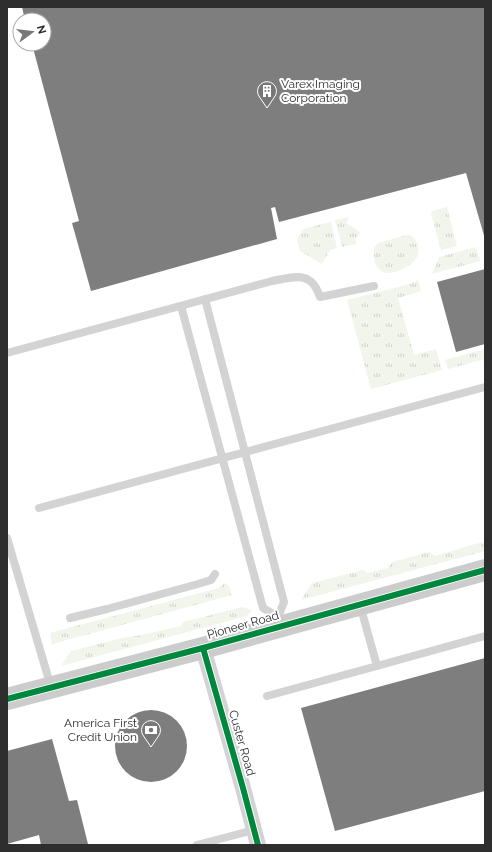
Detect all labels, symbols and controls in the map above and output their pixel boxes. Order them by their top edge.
north arrow [12,12,52,52]
text: N [34,24,49,35]
place label: Varex Imaging Corporation [281,77,360,105]
building icon: Varex Imaging Corporation [256,80,278,108]
street label: Pioneer Road [205,608,281,642]
street label: Custer Road [226,708,258,778]
place label: America First Credit Union [64,716,137,744]
bank icon: America First Credit Union [140,719,162,747]

